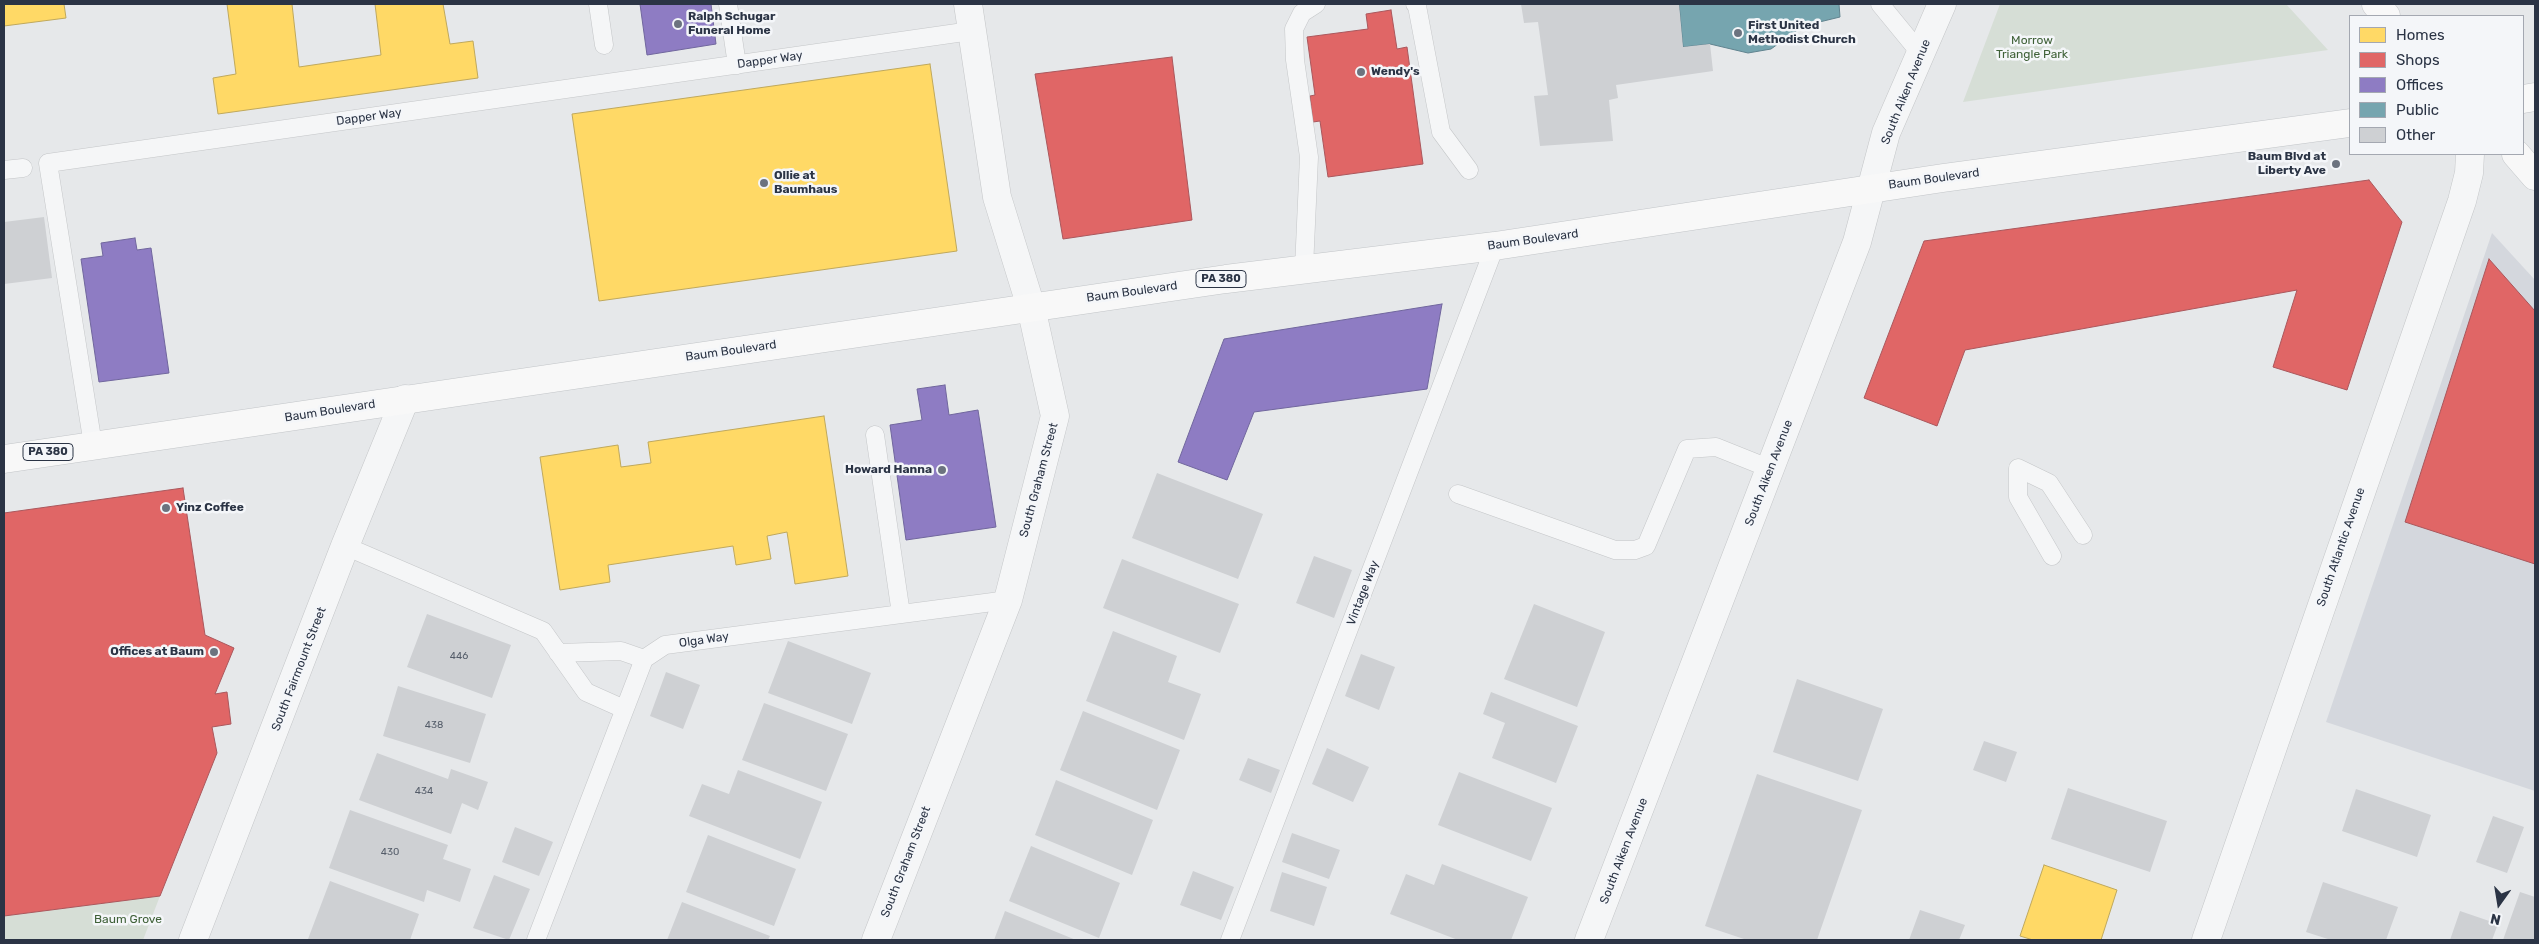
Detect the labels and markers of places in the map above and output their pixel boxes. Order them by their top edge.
place label: Ralph Schugar Funeral Home [688,10,775,38]
marker: Ralph Schugar Funeral Home [672,18,684,30]
place label: First United Methodist Church [1748,19,1856,47]
marker: First United Methodist Church [1732,27,1744,39]
place label: Wendy's [1371,65,1420,79]
marker: Wendy's [1355,66,1367,78]
place label: Baum Blvd at Liberty Ave [2248,150,2326,178]
marker: Baum Blvd at Liberty Ave [2330,158,2342,170]
place label: Ollie at Baumhaus [774,169,837,197]
marker: Ollie at Baumhaus [758,177,770,189]
place label: Howard Hanna [845,463,932,477]
marker: Howard Hanna [936,464,948,476]
place label: Yinz Coffee [176,501,244,515]
marker: Yinz Coffee [160,502,172,514]
place label: Offices at Baum [110,645,204,659]
marker: Offices at Baum [208,646,220,658]

